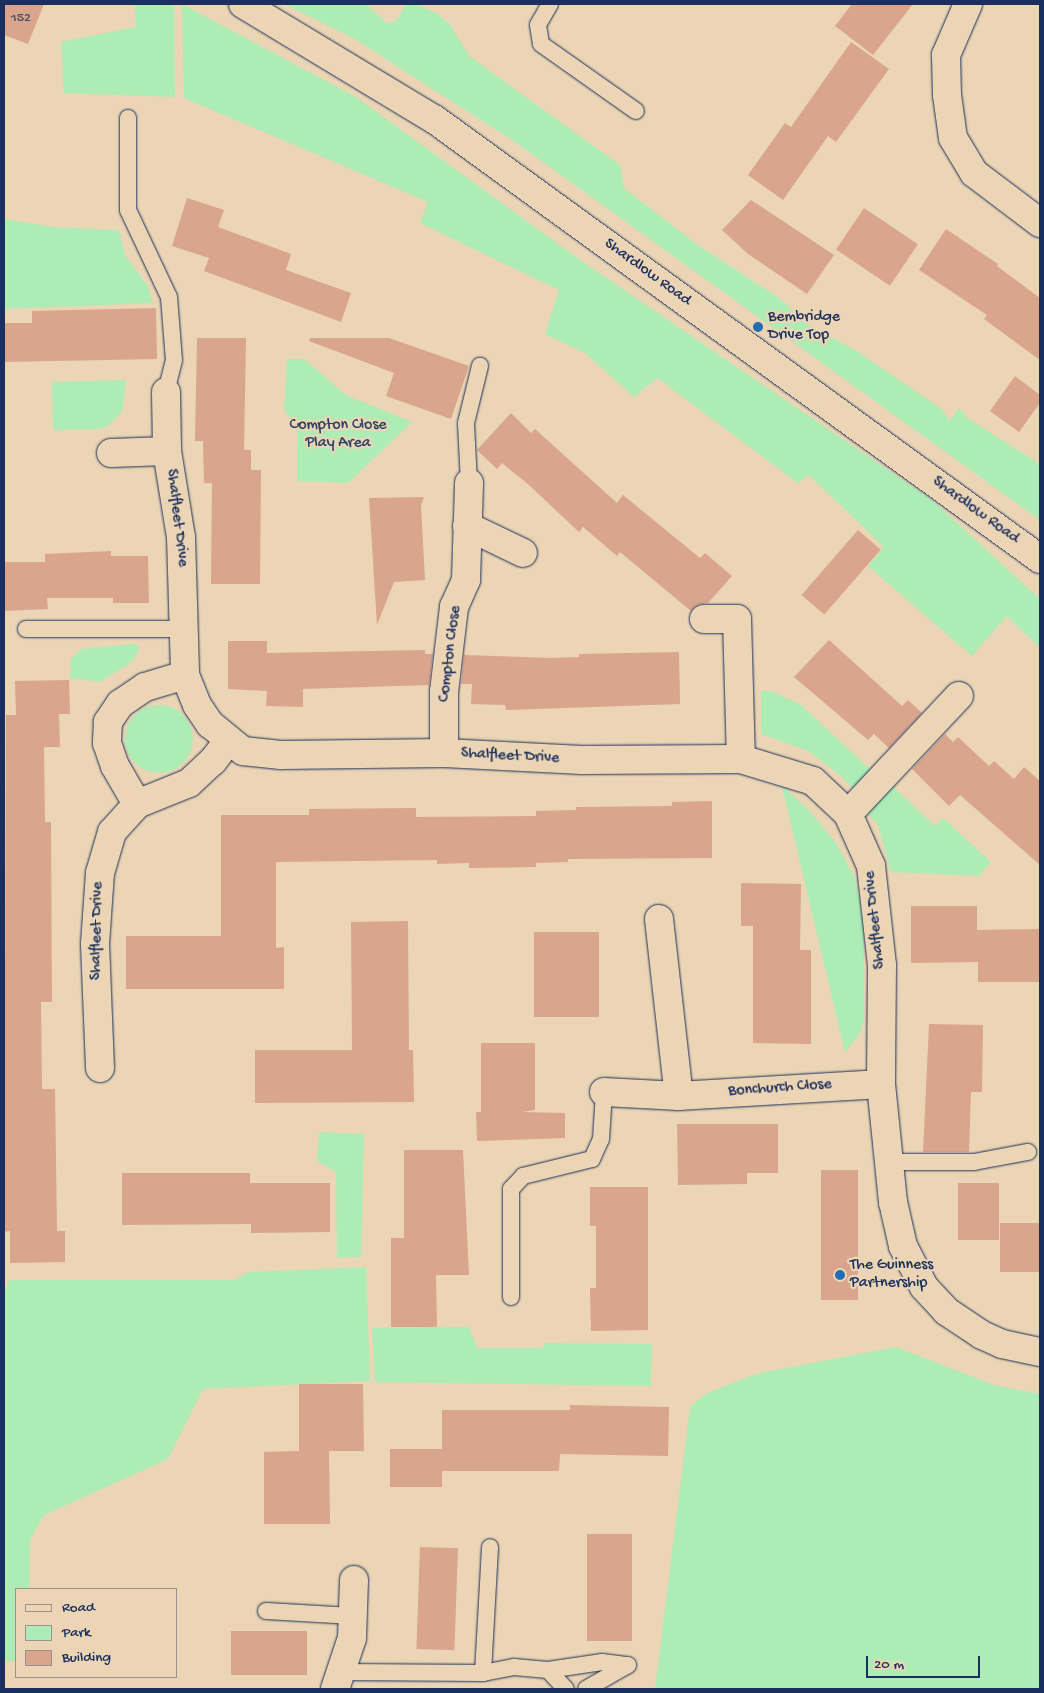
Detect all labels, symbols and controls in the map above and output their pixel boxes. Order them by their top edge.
house number: 152 [11,11,31,27]
street label: Shardlow Road [600,235,694,311]
place label: Bembridge Drive Top [768,308,840,346]
marker: Bembridge Drive Top [752,321,764,333]
park label: Compton Close Play Area [289,416,387,454]
street label: Shalfleet Drive [160,468,192,568]
street label: Shardlow Road [928,473,1022,549]
street label: Compton Close [436,605,466,703]
street label: Shalfleet Drive [460,745,560,769]
street label: Shalfleet Drive [861,870,891,970]
street label: Shalfleet Drive [88,882,108,980]
street label: Bonchurch Close [728,1076,832,1102]
place label: The Guinness Partnership [850,1256,933,1294]
marker: The Guinness Partnership [834,1269,846,1281]
legend [15,1588,178,1678]
text: Road [62,1599,95,1617]
text: Park [62,1624,91,1642]
scale bar [869,1646,983,1678]
text: Building [62,1649,111,1667]
text: 20 m [874,1656,904,1674]

